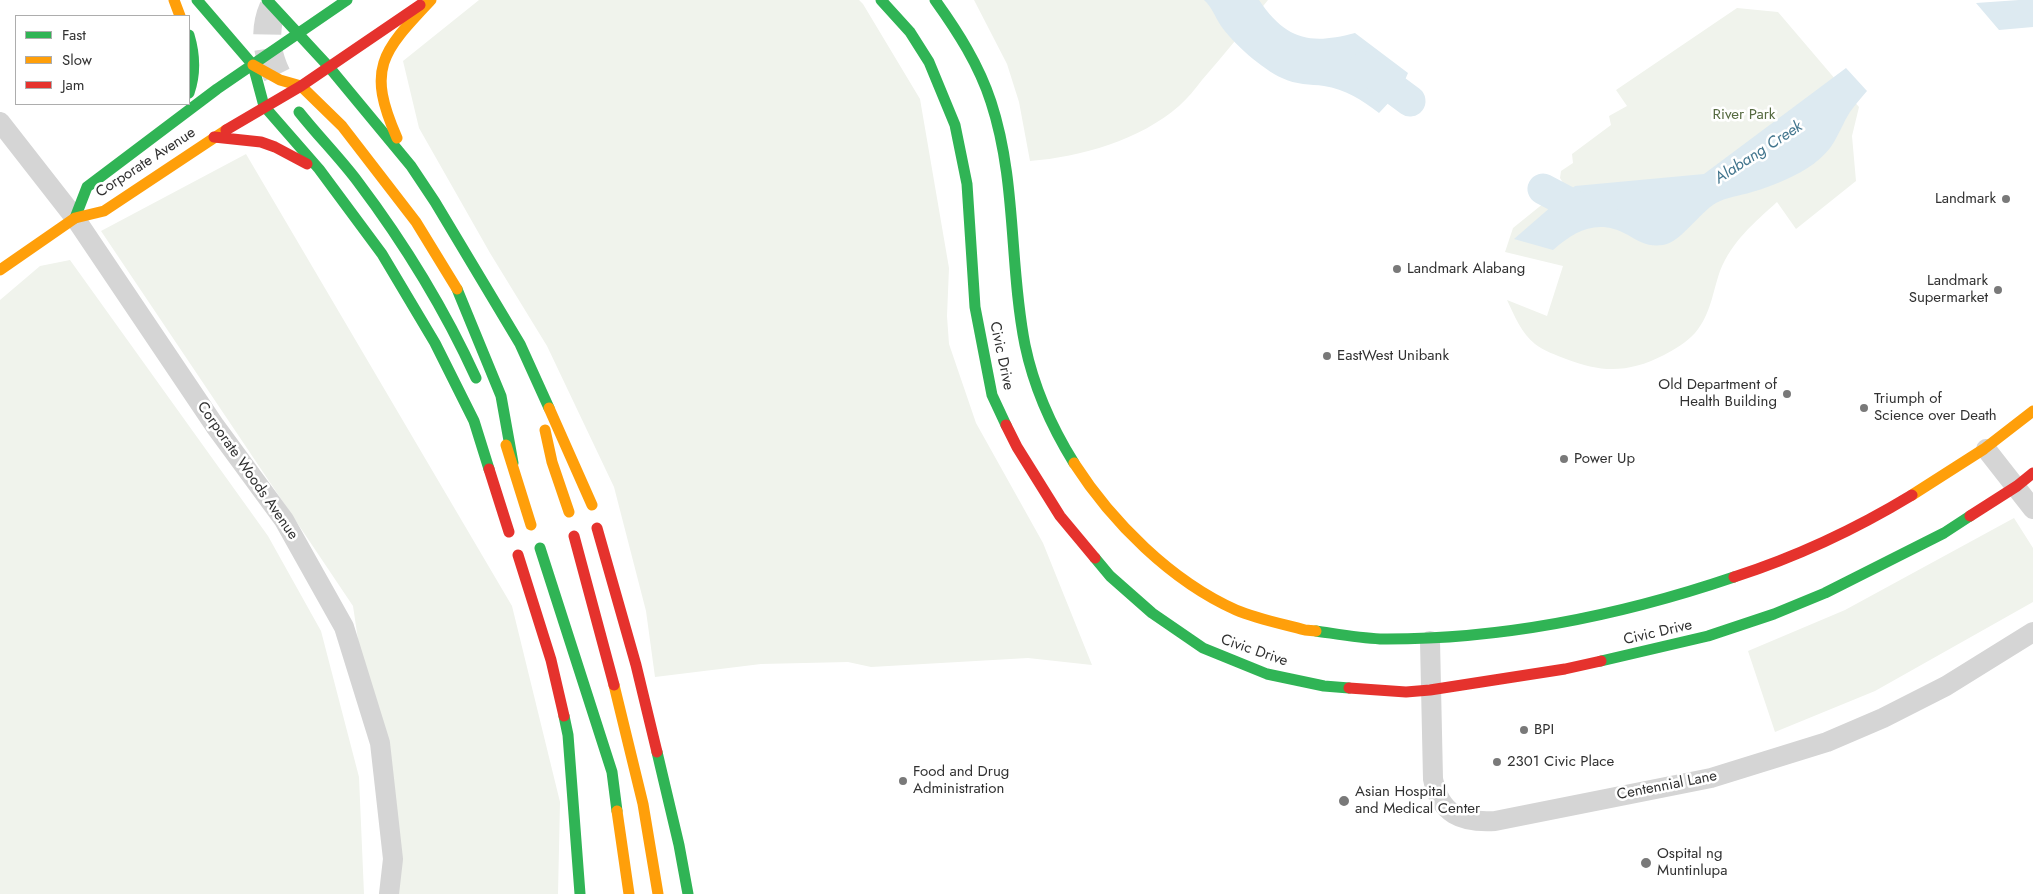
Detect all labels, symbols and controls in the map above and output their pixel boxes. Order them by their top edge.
legend [15,15,190,105]
text: Fast [62,24,86,46]
text: Slow [62,49,92,71]
text: Jam [62,74,85,96]
park label: River Park [1713,106,1775,124]
water label: Alabang Creek [1712,118,1806,188]
street label: Corporate Avenue [93,124,199,202]
place label: Landmark [1935,190,1996,208]
marker: Landmark [2000,193,2012,205]
place label: Landmark Alabang [1407,260,1525,278]
marker: Landmark Alabang [1391,263,1403,275]
place label: Landmark Supermarket [1909,272,1988,307]
marker: Landmark Supermarket [1992,284,2004,296]
street label: Civic Drive [985,320,1017,392]
place label: EastWest Unibank [1337,347,1449,365]
marker: EastWest Unibank [1321,350,1333,362]
place label: Old Department of Health Building [1658,376,1777,411]
marker: Old Department of Health Building [1781,388,1793,400]
place label: Triumph of Science over Death [1874,390,1997,425]
street label: Corporate Woods Avenue [192,399,302,543]
marker: Triumph of Science over Death [1858,402,1870,414]
place label: Power Up [1574,450,1635,468]
marker: Power Up [1558,453,1570,465]
street label: Civic Drive [1622,616,1694,650]
street label: Civic Drive [1218,631,1290,671]
place label: BPI [1534,721,1554,739]
marker: BPI [1518,724,1530,736]
place label: 2301 Civic Place [1507,753,1614,771]
marker: 2301 Civic Place [1491,756,1503,768]
place label: Food and Drug Administration [913,763,1009,798]
street label: Centennial Lane [1615,767,1719,805]
marker: Food and Drug Administration [897,775,909,787]
place label: Asian Hospital and Medical Center [1355,783,1480,818]
marker: Asian Hospital and Medical Center [1337,794,1351,808]
place label: Ospital ng Muntinlupa [1657,845,1727,880]
marker: Ospital ng Muntinlupa [1639,856,1653,870]

